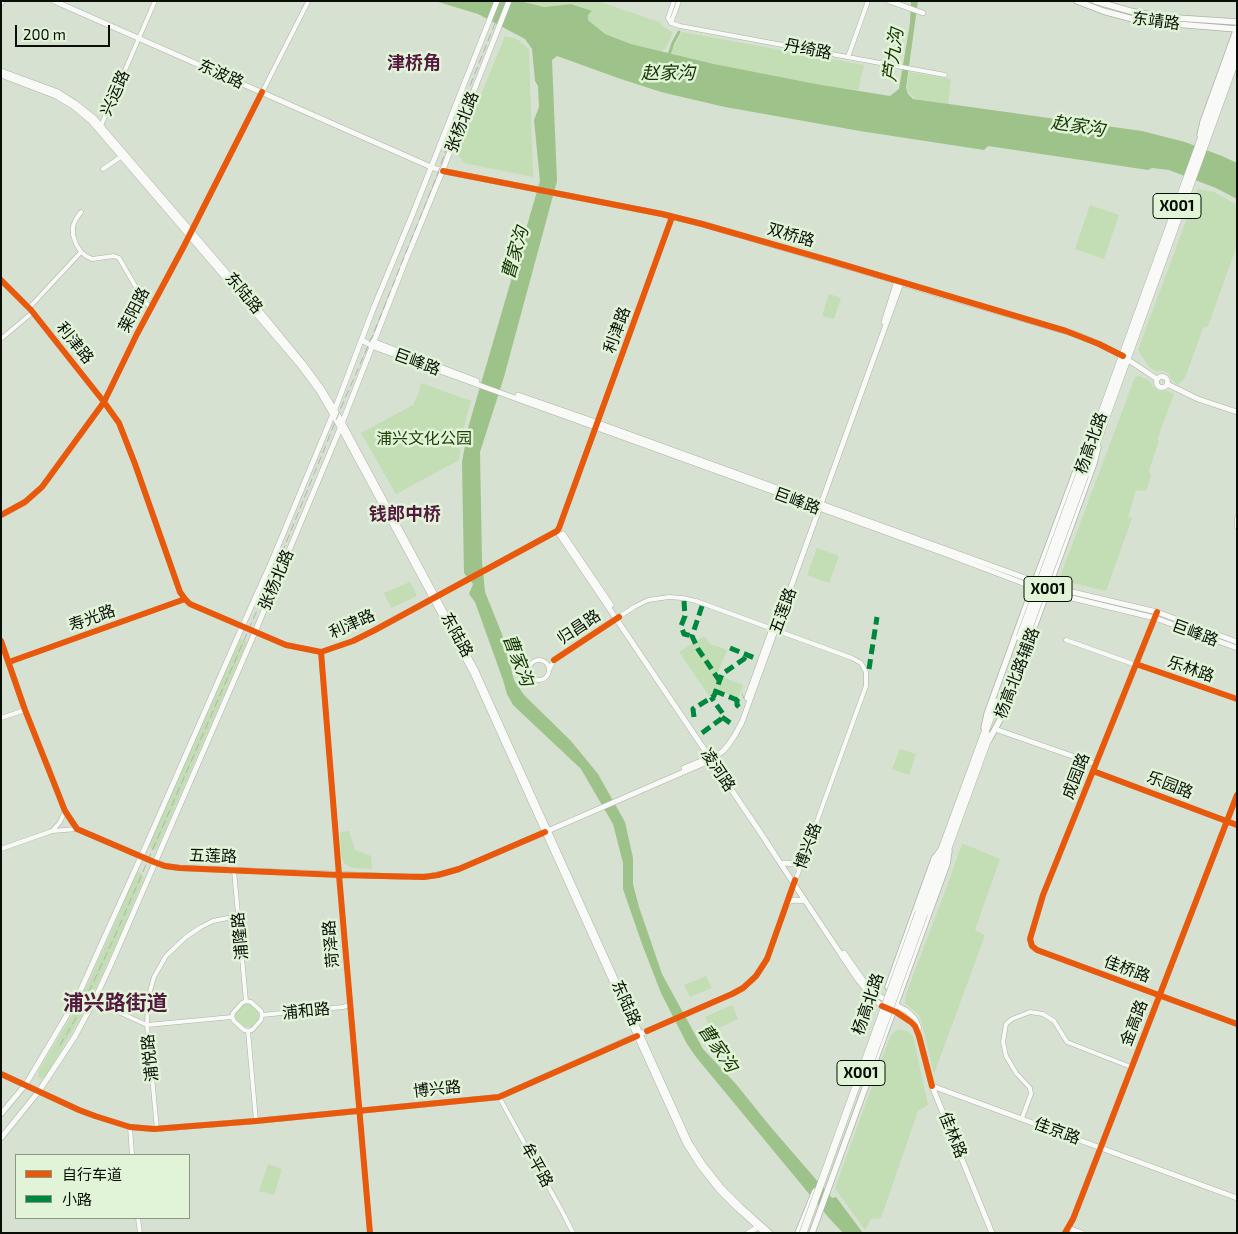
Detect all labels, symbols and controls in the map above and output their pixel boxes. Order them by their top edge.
street label: 东靖路 [1131,9,1181,33]
scale bar [18,15,112,47]
text: 200 m [23,25,66,43]
water label: 芦九沟 [879,27,907,83]
street label: 丹绮路 [783,35,833,63]
district label: 津桥角 [387,52,441,74]
street label: 东波路 [195,55,247,93]
water label: 赵家沟 [641,62,695,84]
street label: 兴运路 [96,67,134,119]
street label: 张杨北路 [442,89,482,155]
water label: 赵家沟 [1050,111,1106,141]
road number: X001 [1153,194,1201,218]
street label: 双桥路 [765,219,817,251]
water label: 曹家沟 [497,224,533,282]
street label: 东陆路 [221,268,267,318]
street label: 莱阳路 [115,284,153,336]
street label: 利津路 [600,304,634,356]
street label: 利津路 [52,318,98,368]
street label: 巨峰路 [391,345,443,379]
street label: 杨高北路 [1071,410,1111,476]
park label: 浦兴文化公园 [376,429,472,449]
street label: 巨峰路 [771,484,823,518]
district label: 钱郎中桥 [369,503,441,525]
street label: 张杨北路 [255,547,297,613]
road number: X001 [1024,576,1072,602]
street label: 五莲路 [766,585,800,637]
street label: 寿光路 [66,601,118,635]
street label: 利津路 [326,605,378,643]
street label: 归昌路 [554,606,604,648]
street label: 东陆路 [437,609,477,661]
street label: 巨峰路 [1169,616,1221,650]
street label: 杨高北路辅路 [991,625,1043,721]
water label: 曹家沟 [498,631,538,689]
street label: 乐林路 [1165,652,1217,686]
street label: 凌河路 [697,745,739,795]
street label: 成园路 [1058,750,1094,802]
street label: 乐园路 [1144,767,1196,803]
street label: 博兴路 [791,820,825,872]
street label: 五莲路 [189,846,237,866]
street label: 浦隆路 [228,911,252,961]
street label: 菏泽路 [319,919,343,969]
street label: 佳桥路 [1101,952,1153,986]
street label: 杨高北路 [849,971,887,1037]
street label: 东陆路 [607,977,645,1029]
district label: 浦兴路街道 [63,990,167,1016]
street label: 金高路 [1116,997,1152,1049]
street label: 浦和路 [281,999,331,1023]
water label: 曹家沟 [694,1020,742,1076]
street label: 浦悦路 [138,1033,162,1083]
road number: X001 [837,1060,885,1086]
street label: 博兴路 [412,1077,462,1101]
street label: 佳林路 [935,1109,971,1161]
street label: 佳京路 [1031,1114,1083,1148]
street label: 牟平路 [517,1139,557,1191]
legend [15,1154,190,1219]
text: 自行车道 [62,1165,122,1183]
text: 小路 [62,1190,92,1208]

